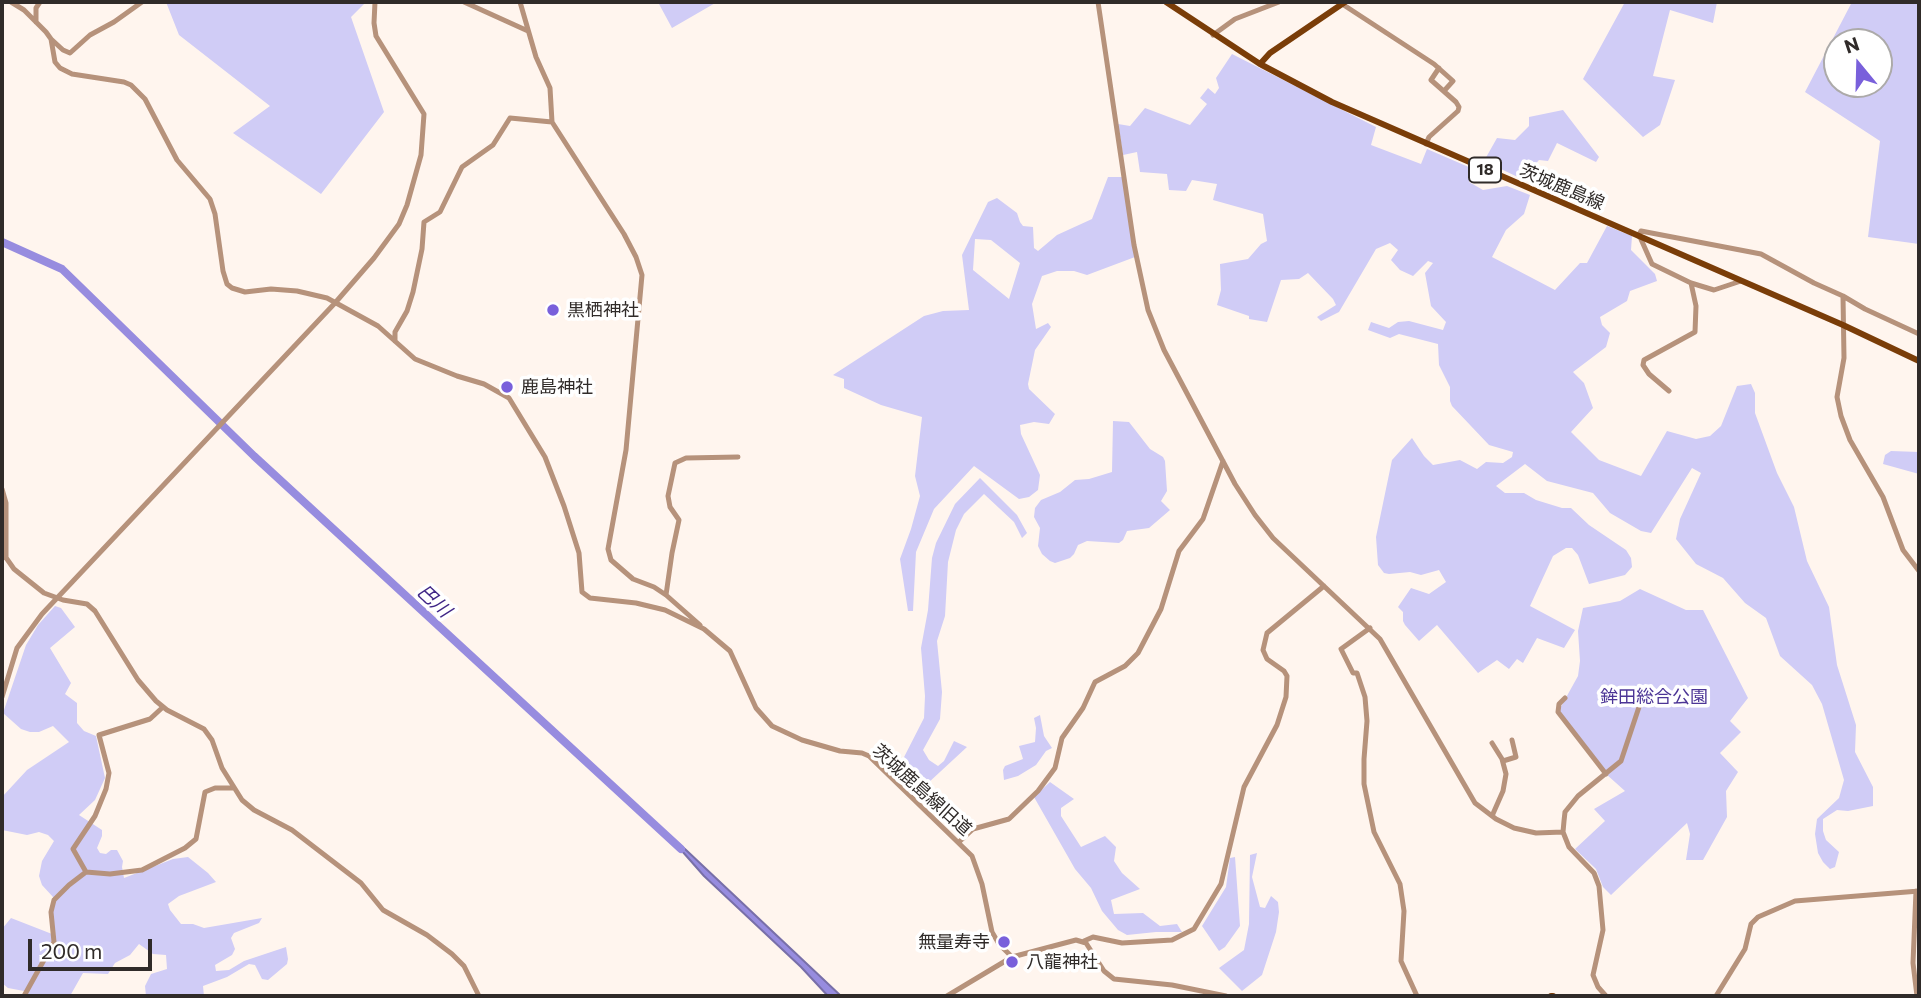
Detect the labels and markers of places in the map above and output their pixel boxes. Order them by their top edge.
place label: 黒栖神社 [567,299,639,321]
marker: 黒栖神社 [545,302,561,318]
place label: 鹿島神社 [521,376,593,398]
marker: 鹿島神社 [499,379,515,395]
place label: 無量寿寺 [918,931,990,953]
marker: 無量寿寺 [996,934,1012,950]
place label: 八龍神社 [1026,951,1098,973]
marker: 八龍神社 [1004,954,1020,970]

